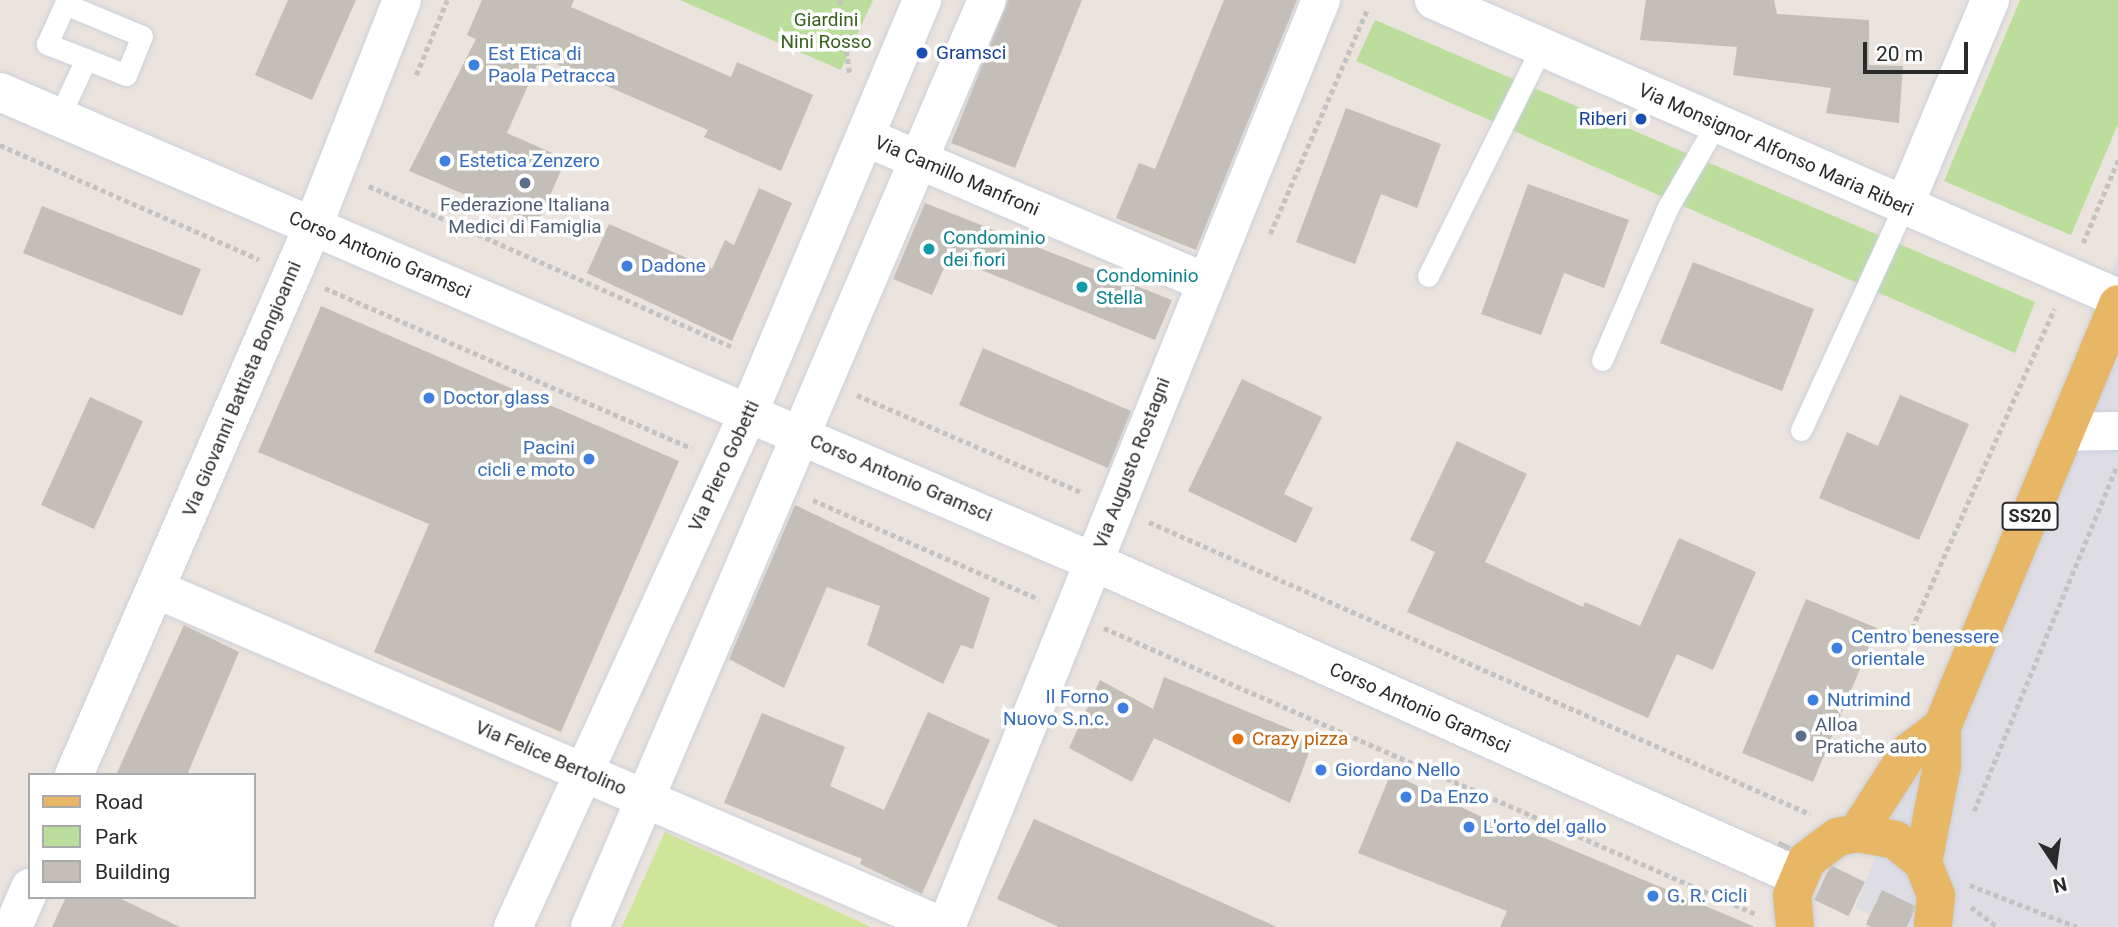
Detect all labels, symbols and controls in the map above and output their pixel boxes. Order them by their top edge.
park label: Giardini Nini Rosso [781,9,871,53]
scale bar [1866,28,1971,72]
place label: Gramsci [936,42,1006,64]
text: 20 m [1876,42,1923,66]
place label: Est Etica di Paola Petracca [488,43,616,87]
marker: Gramsci [914,45,930,61]
marker: Est Etica di Paola Petracca [466,57,482,73]
street label: Via Monsignor Alfonso Maria Riberi [1635,79,1917,221]
place label: Riberi [1579,108,1627,130]
marker: Riberi [1633,111,1649,127]
street label: Via Camillo Manfroni [871,131,1043,221]
place label: Estetica Zenzero [459,150,600,172]
marker: Estetica Zenzero [437,153,453,169]
marker: Federazione Italiana Medici di Famiglia [517,175,533,191]
place label: Federazione Italiana Medici di Famiglia [440,194,610,238]
street label: Corso Antonio Gramsci [285,206,475,304]
place label: Condominio dei fiori [943,227,1045,271]
marker: Condominio dei fiori [921,241,937,257]
place label: Dadone [641,255,706,277]
street label: Via Giovanni Battista Bongioanni [178,258,306,520]
marker: Dadone [619,258,635,274]
place label: Condominio Stella [1096,265,1198,309]
marker: Condominio Stella [1074,279,1090,295]
street label: Via Augusto Rostagni [1089,374,1175,552]
place label: Doctor glass [443,387,550,409]
marker: Doctor glass [421,390,437,406]
street label: Via Piero Gobetti [684,397,764,535]
street label: Corso Antonio Gramsci [806,429,996,527]
place label: Pacini cicli e moto [477,437,575,481]
marker: Pacini cicli e moto [581,451,597,467]
road number: SS20 [2000,502,2060,530]
place label: Centro benessere orientale [1851,626,1999,670]
marker: Centro benessere orientale [1829,640,1845,656]
street label: Corso Antonio Gramsci [1326,658,1514,758]
place label: Il Forno Nuovo S.n.c. [1003,686,1109,730]
place label: Nutrimind [1827,689,1911,711]
marker: Nutrimind [1805,692,1821,708]
marker: Il Forno Nuovo S.n.c. [1115,700,1131,716]
place label: Alloa Pratiche auto [1815,714,1927,758]
street label: Via Felice Bertolino [472,716,630,800]
place label: Crazy pizza [1252,728,1348,750]
marker: Alloa Pratiche auto [1793,728,1809,744]
marker: Crazy pizza [1230,731,1246,747]
place label: Giordano Nello [1335,759,1460,781]
marker: Giordano Nello [1313,762,1329,778]
legend [28,773,256,899]
place label: Da Enzo [1420,786,1489,808]
marker: Da Enzo [1398,789,1414,805]
text: Road [95,790,143,814]
place label: L'orto del gallo [1483,816,1607,838]
marker: L'orto del gallo [1461,819,1477,835]
text: Park [95,825,137,849]
north arrow [2020,829,2090,899]
text: Building [95,860,170,884]
text: N [2051,872,2069,898]
place label: G. R. Cicli [1667,885,1747,907]
marker: G. R. Cicli [1645,888,1661,904]

